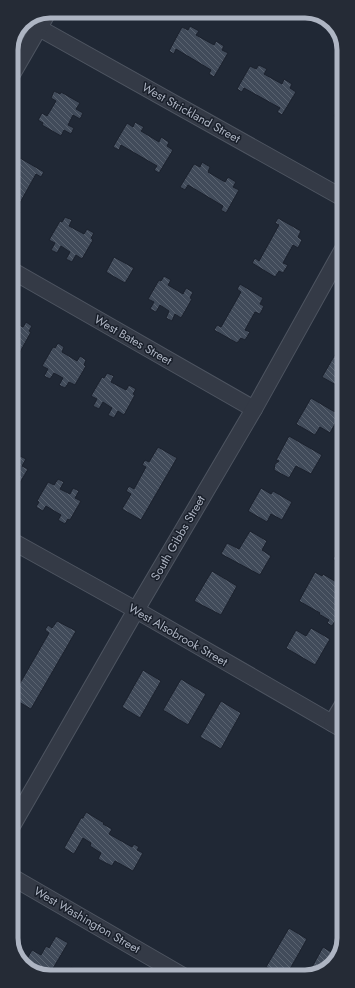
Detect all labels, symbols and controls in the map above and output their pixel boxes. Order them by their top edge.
street label: West Strickland Street [139,78,244,148]
street label: West Bates Street [91,310,175,370]
street label: South Gibbs Street [146,492,210,584]
street label: West Alsobrook Street [125,599,231,671]
street label: West Washington Street [30,882,144,958]

